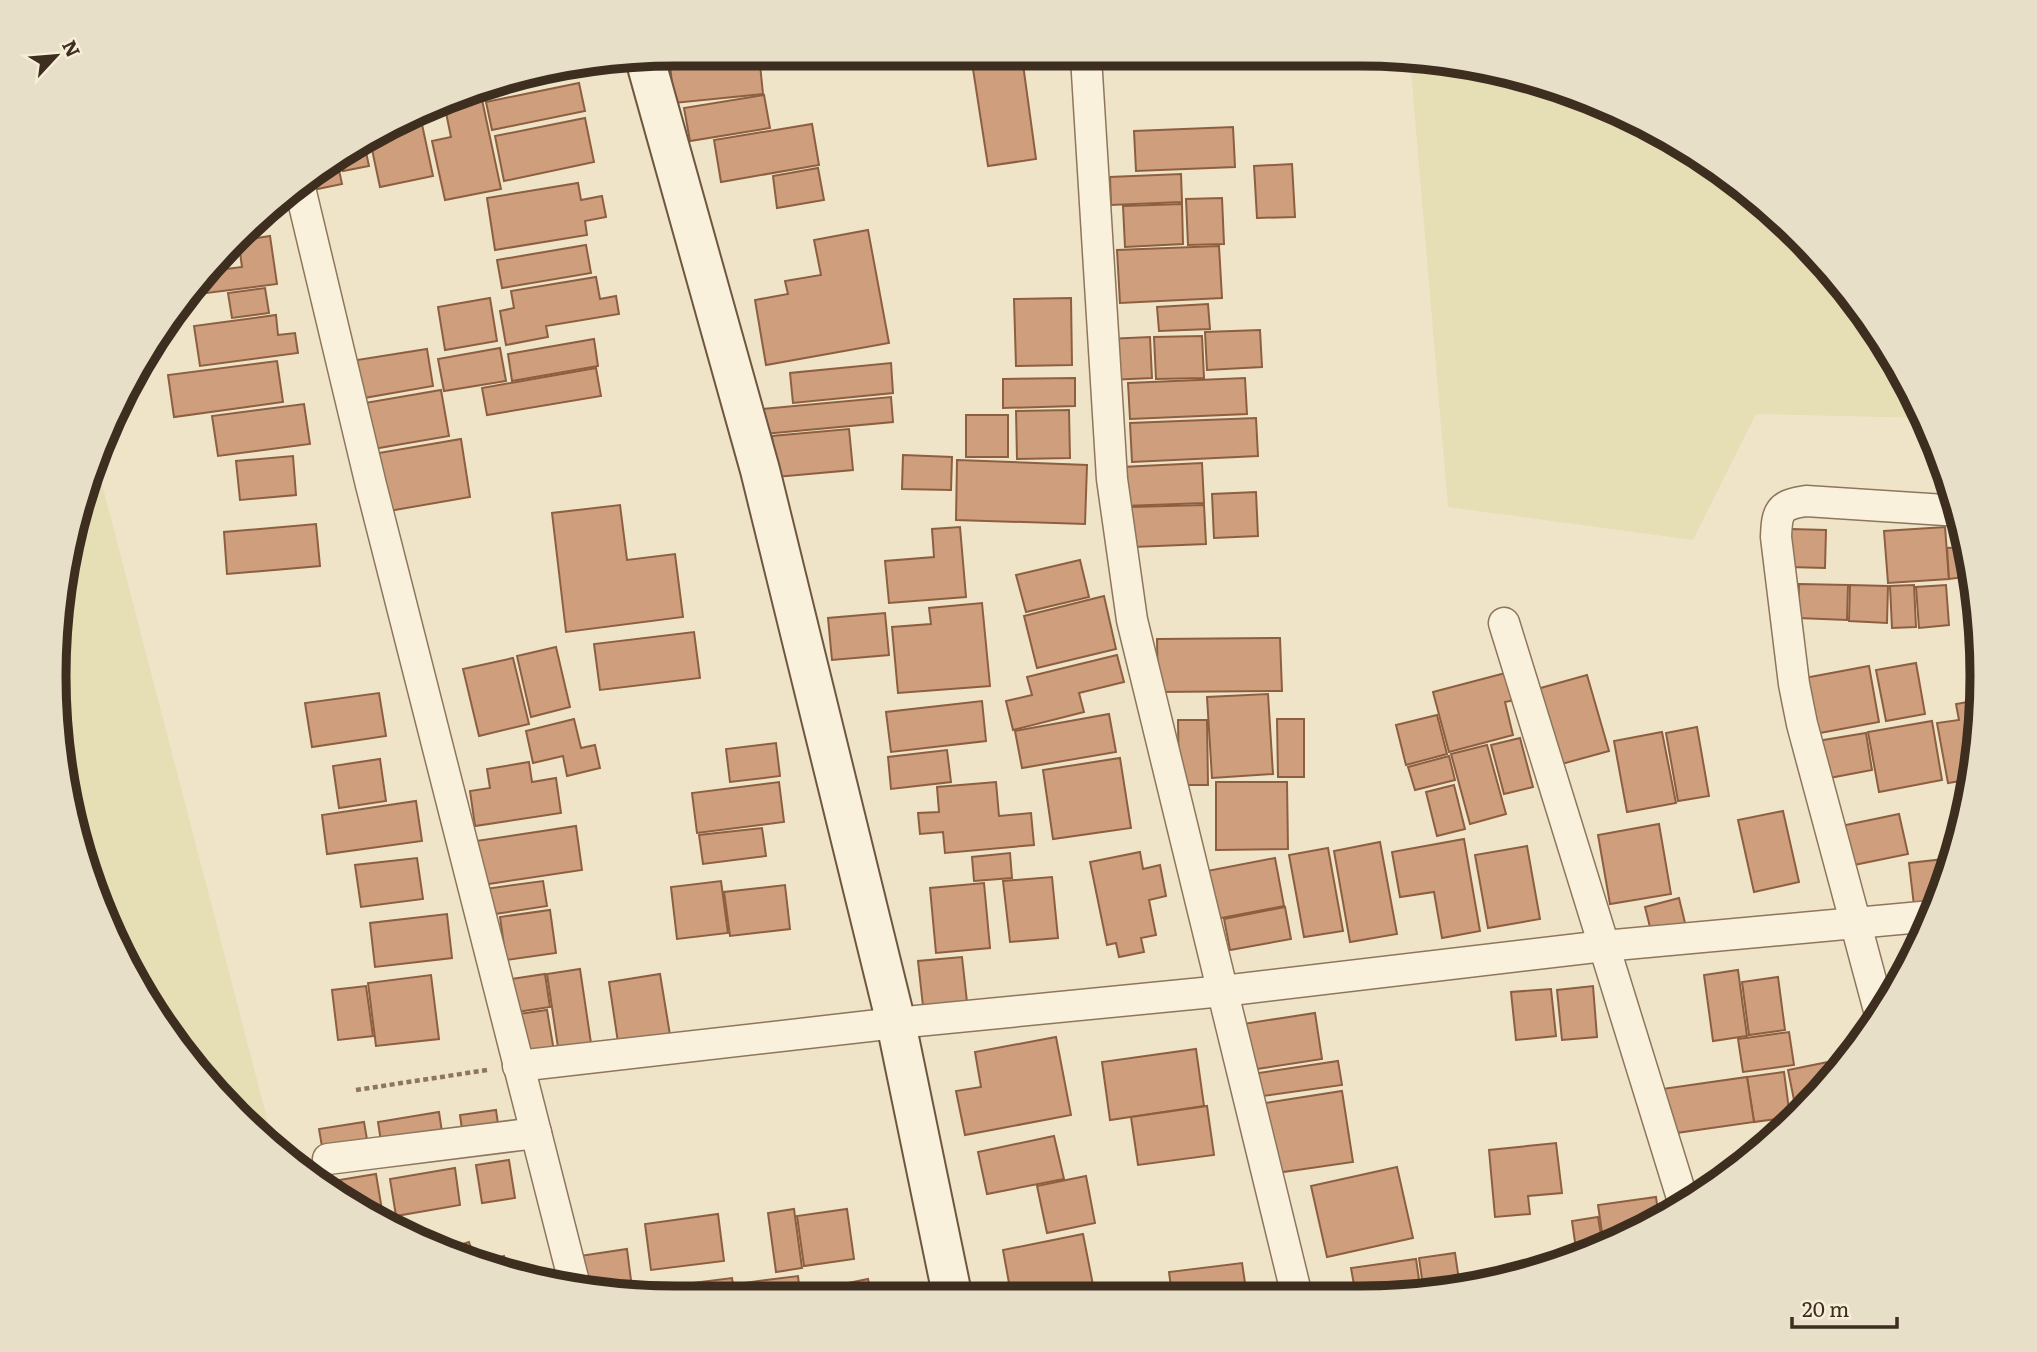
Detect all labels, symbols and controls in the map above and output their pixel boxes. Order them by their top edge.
north arrow [21,21,91,91]
text: N [56,35,88,61]
scale bar [1792,1286,1897,1330]
text: 20 m [1802,1292,1849,1323]

